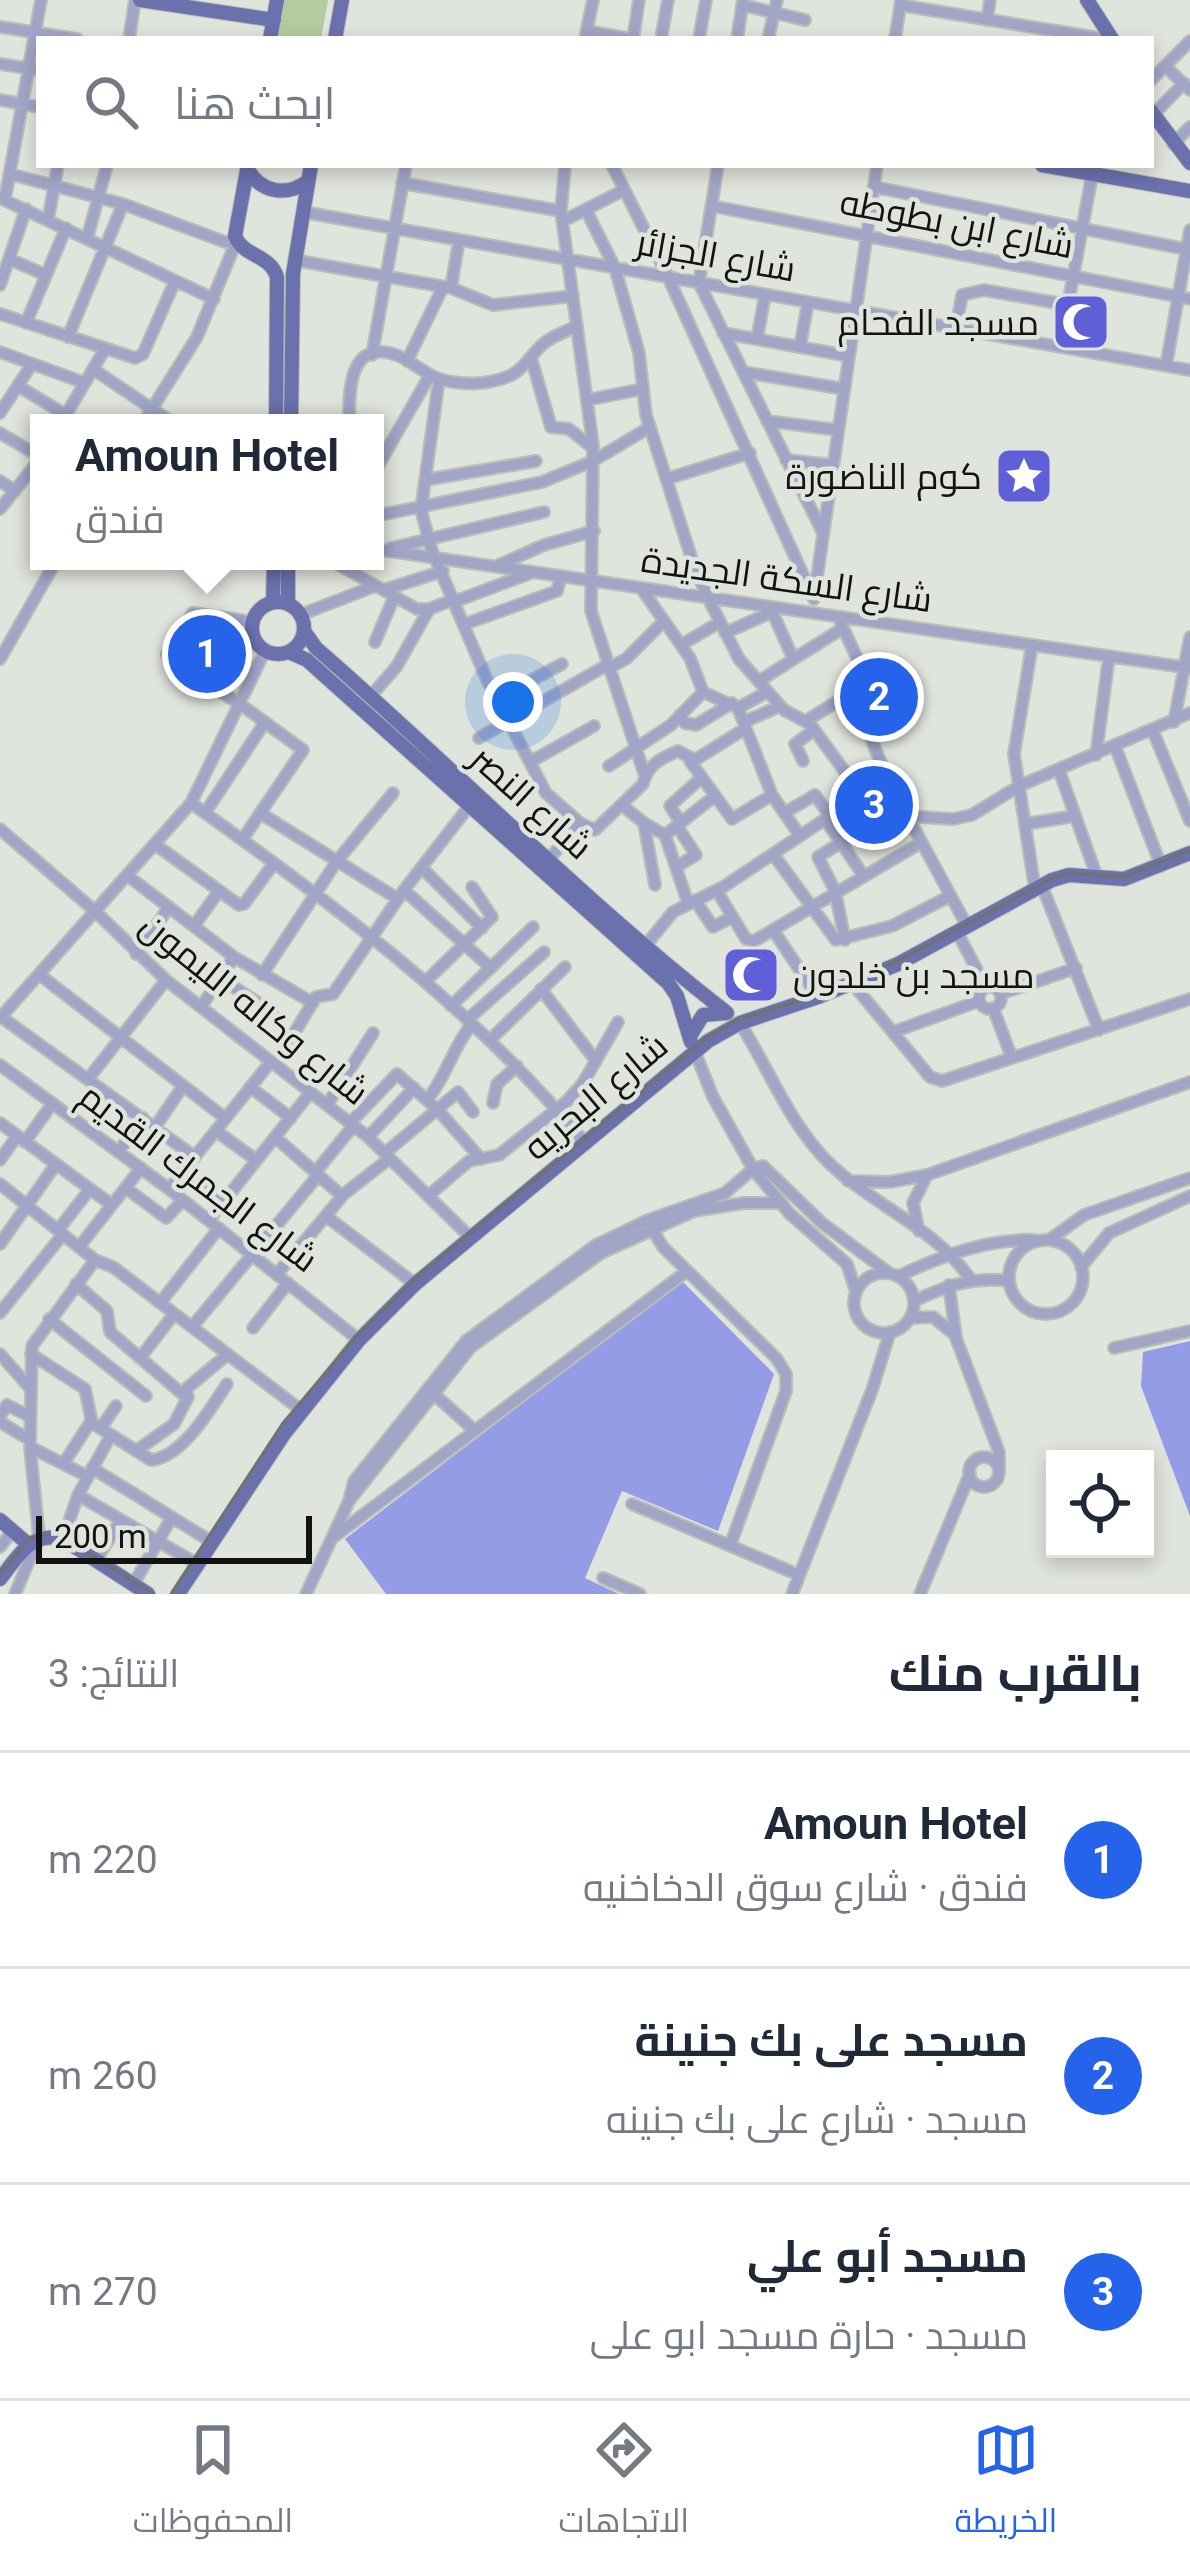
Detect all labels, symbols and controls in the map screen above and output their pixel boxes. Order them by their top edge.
search box [36,36,1154,168]
icon: search [78,69,144,135]
text: ابحث هنا [174,77,336,130]
street label: شارع ابن بطوطه [836,181,1077,270]
street label: شارع الجزائر [630,221,799,294]
mosque icon: مسجد الفحام [1050,291,1112,353]
place label: مسجد الفحام [838,302,1039,347]
popup [30,414,384,570]
text: Amoun Hotel [75,429,339,482]
place icon: كوم الناضورة [993,445,1055,507]
place label: كوم الناضورة [786,456,982,501]
text: فندق [75,497,165,543]
street label: شارع السكة الجديدة [638,539,935,624]
pin: 1 [168,609,246,699]
pin: 2 [840,652,918,742]
your location [483,672,543,732]
street label: شارع النصر [458,736,601,870]
pin: 3 [835,760,913,850]
street label: شارع وكاله الليمون [130,904,377,1116]
mosque icon: مسجد بن خلدون [720,944,782,1006]
place label: مسجد بن خلدون [793,955,1035,997]
street label: شارع البحريه [515,1025,678,1171]
street label: شارع الجمرك القديم [69,1075,326,1283]
map controls [1046,1450,1154,1558]
button: locate [1046,1450,1154,1558]
scale bar [36,1510,312,1563]
text: 200 m [54,1517,147,1556]
text: بالقرب منك [889,1644,1142,1703]
text: النتائج: 3 [48,1651,180,1697]
text: Amoun Hotel [764,1797,1028,1850]
text: 220 m [48,1837,158,1883]
text: 1 [1092,1837,1114,1883]
text: فندق · شارع سوق الدخاخنيه [583,1865,1028,1911]
text: مسجد على بك جنينة [634,2014,1028,2067]
text: 260 m [48,2053,158,2099]
text: 2 [1092,2053,1114,2099]
text: مسجد · شارع على بك جنينه [606,2097,1028,2143]
text: مسجد أبو علي [747,2230,1028,2283]
text: 270 m [48,2269,158,2315]
text: 3 [1092,2269,1114,2315]
text: مسجد · حارة مسجد ابو على [590,2313,1028,2359]
tab: المحفوظات [133,2417,293,2551]
tab: الاتجاهات [559,2417,689,2551]
tab: الخريطة [954,2417,1057,2551]

